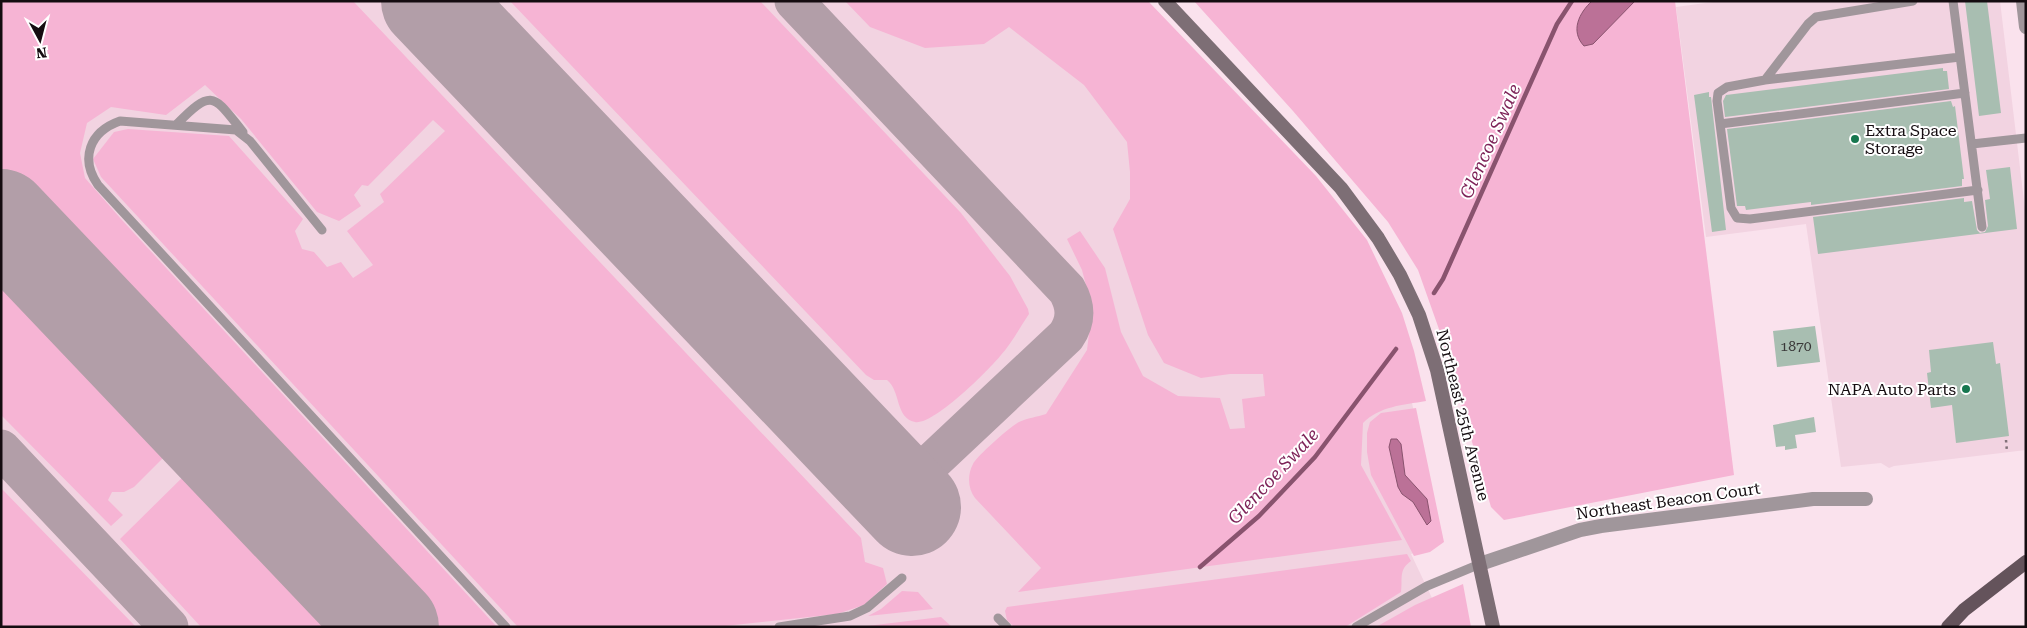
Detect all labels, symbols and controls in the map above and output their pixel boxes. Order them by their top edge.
north arrow [15,15,65,65]
text: N [35,44,48,62]
water label: Glencoe Swale [1455,80,1525,202]
place label: Extra Space Storage [1865,121,1957,158]
marker: Extra Space Storage [1849,133,1861,145]
street label: Northeast 25th Avenue [1432,327,1494,503]
house number: 1870 [1780,338,1812,354]
place label: NAPA Auto Parts [1828,380,1956,399]
marker: NAPA Auto Parts [1960,383,1972,395]
water label: Glencoe Swale [1223,424,1323,528]
street label: Northeast Beacon Court [1575,479,1761,523]

